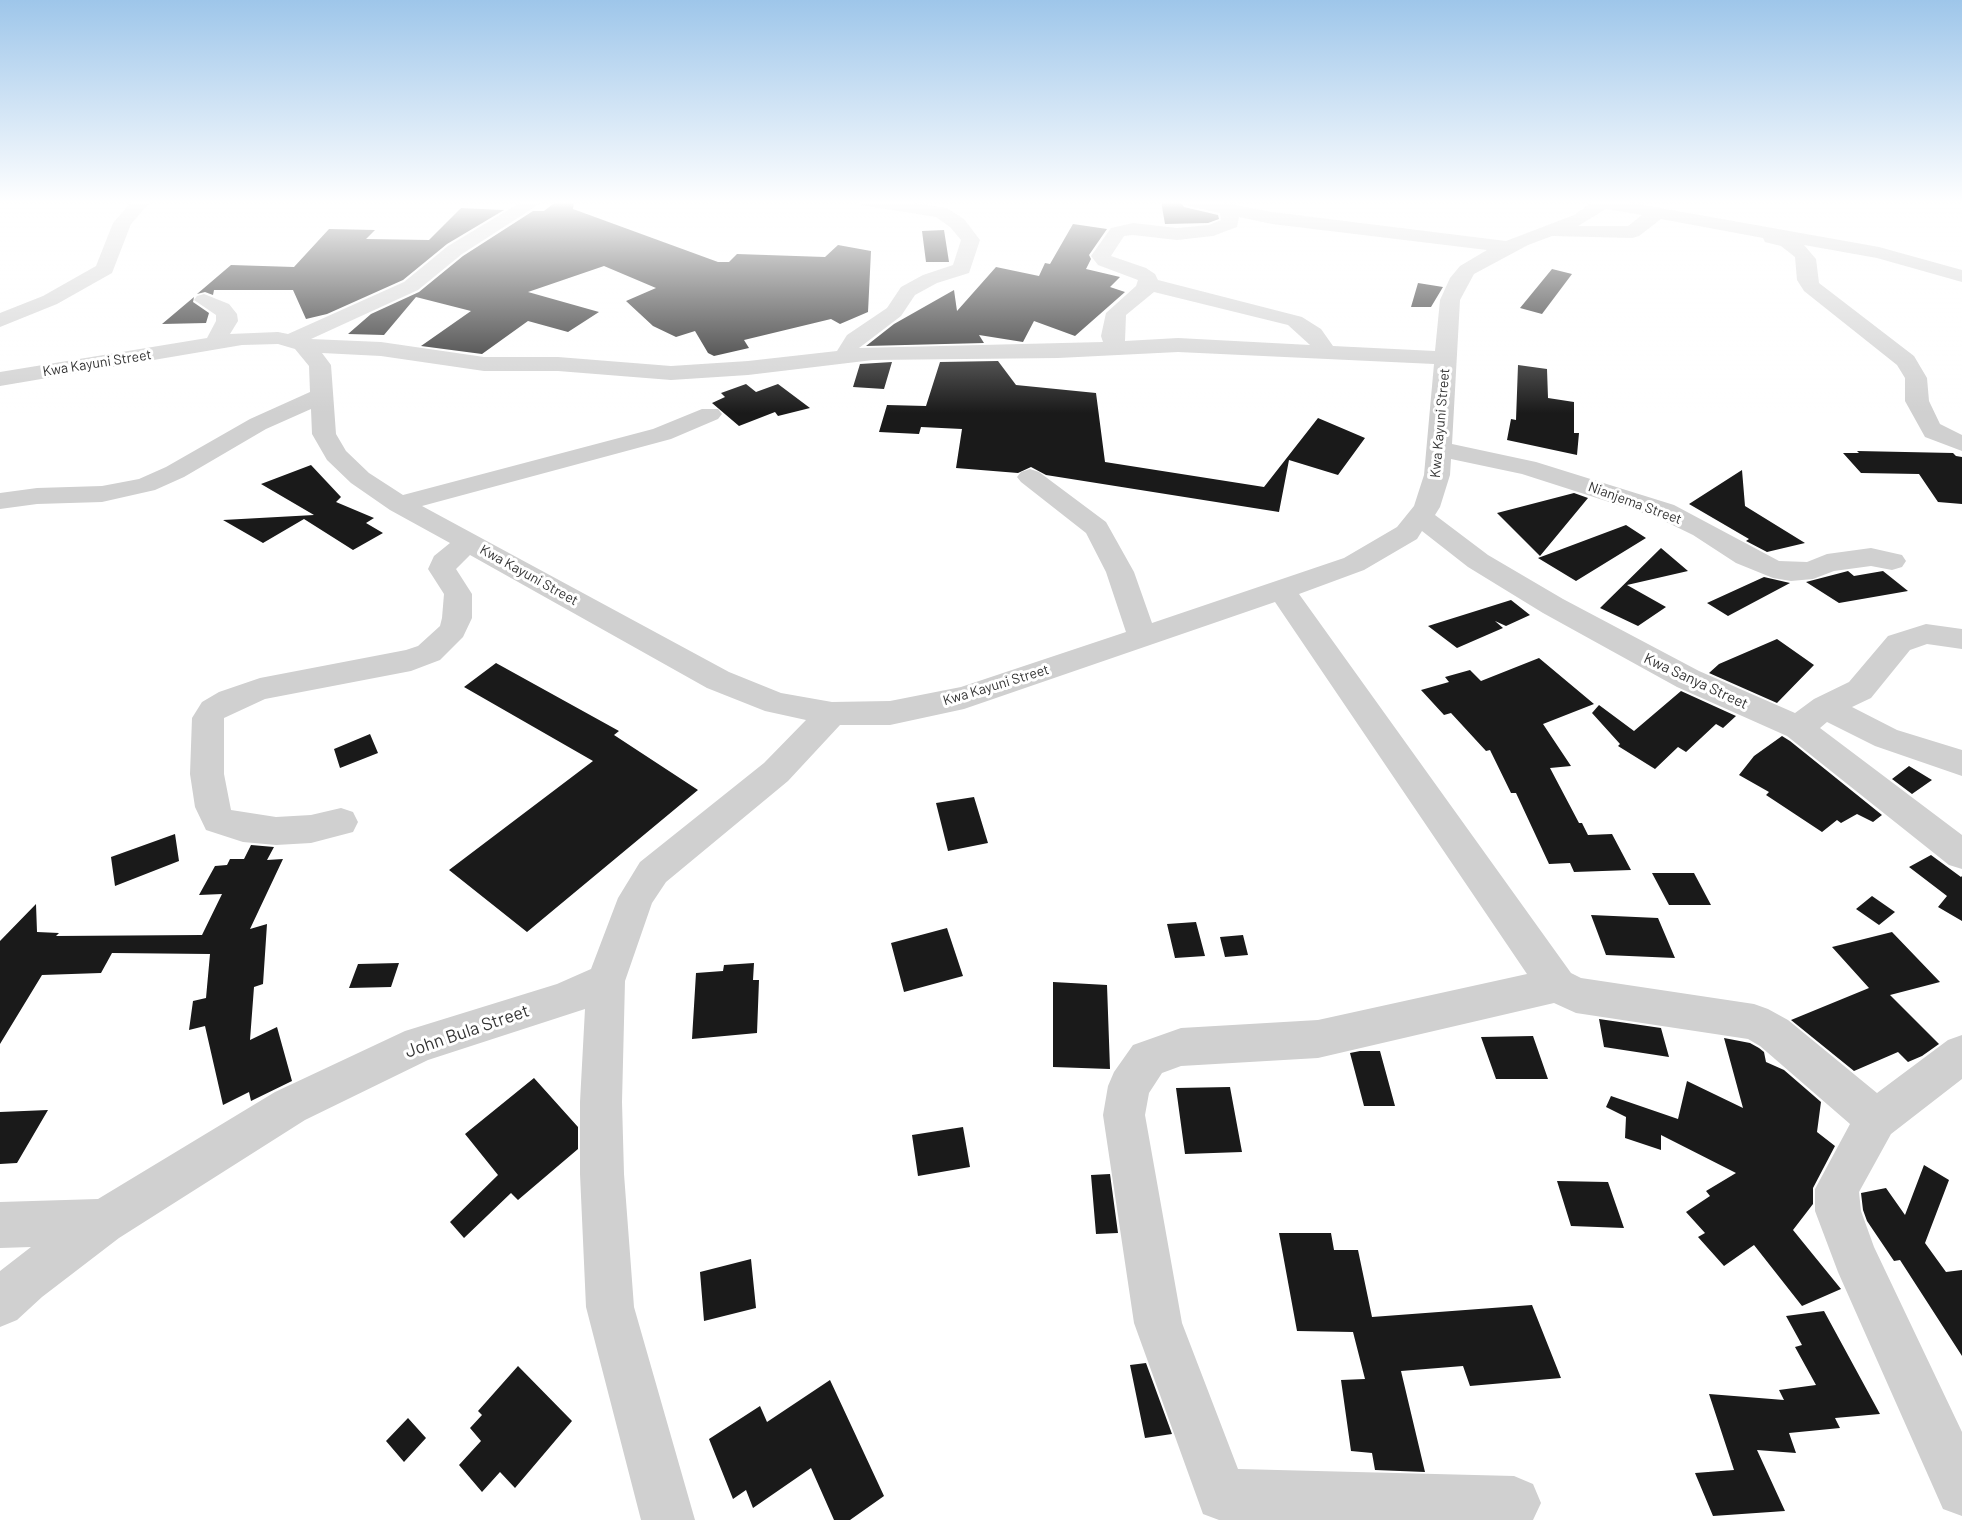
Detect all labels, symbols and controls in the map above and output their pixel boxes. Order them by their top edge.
street label: Kwa Kayuni Street [41,346,153,380]
street label: Kwa Kayuni Street [1427,368,1453,478]
street label: Nianjema Street [1586,478,1684,528]
street label: Kwa Kayuni Street [477,541,581,609]
street label: Kwa Sanya Street [1641,649,1751,713]
street label: Kwa Kayuni Street [941,661,1051,709]
street label: John Bula Street [402,1000,532,1062]

